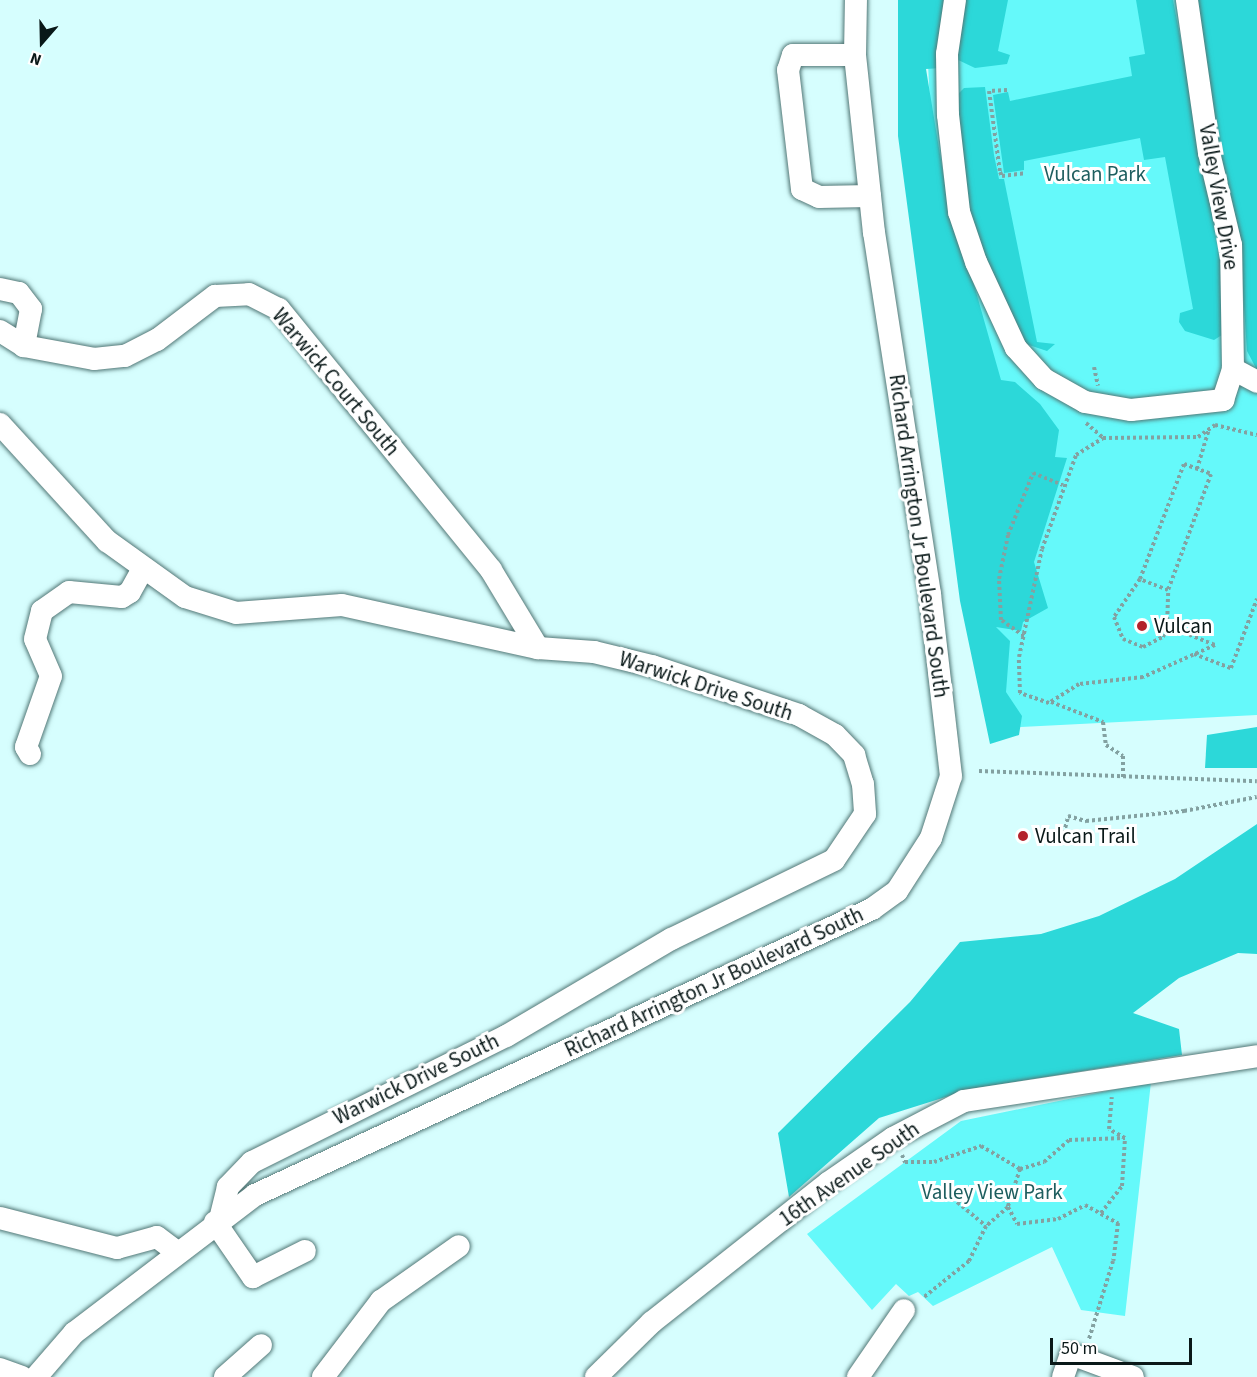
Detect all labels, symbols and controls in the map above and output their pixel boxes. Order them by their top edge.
north arrow [12,12,72,72]
text: N [27,47,45,71]
street label: Valley View Drive [1194,122,1244,272]
park label: Vulcan Park [1044,161,1146,187]
street label: Warwick Court South [267,303,405,461]
street label: Richard Arrington Jr Boulevard South [884,372,954,700]
place label: Vulcan [1154,613,1212,639]
marker: Vulcan [1135,619,1149,633]
street label: Warwick Drive South [616,646,796,726]
place label: Vulcan Trail [1035,823,1136,849]
marker: Vulcan Trail [1016,829,1030,843]
street label: Richard Arrington Jr Boulevard South [561,902,867,1062]
street label: Warwick Drive South [329,1028,503,1130]
street label: 16th Avenue South [774,1116,924,1232]
park label: Valley View Park [921,1179,1063,1205]
scale bar [1053,1326,1196,1364]
text: 50 m [1061,1336,1097,1361]

